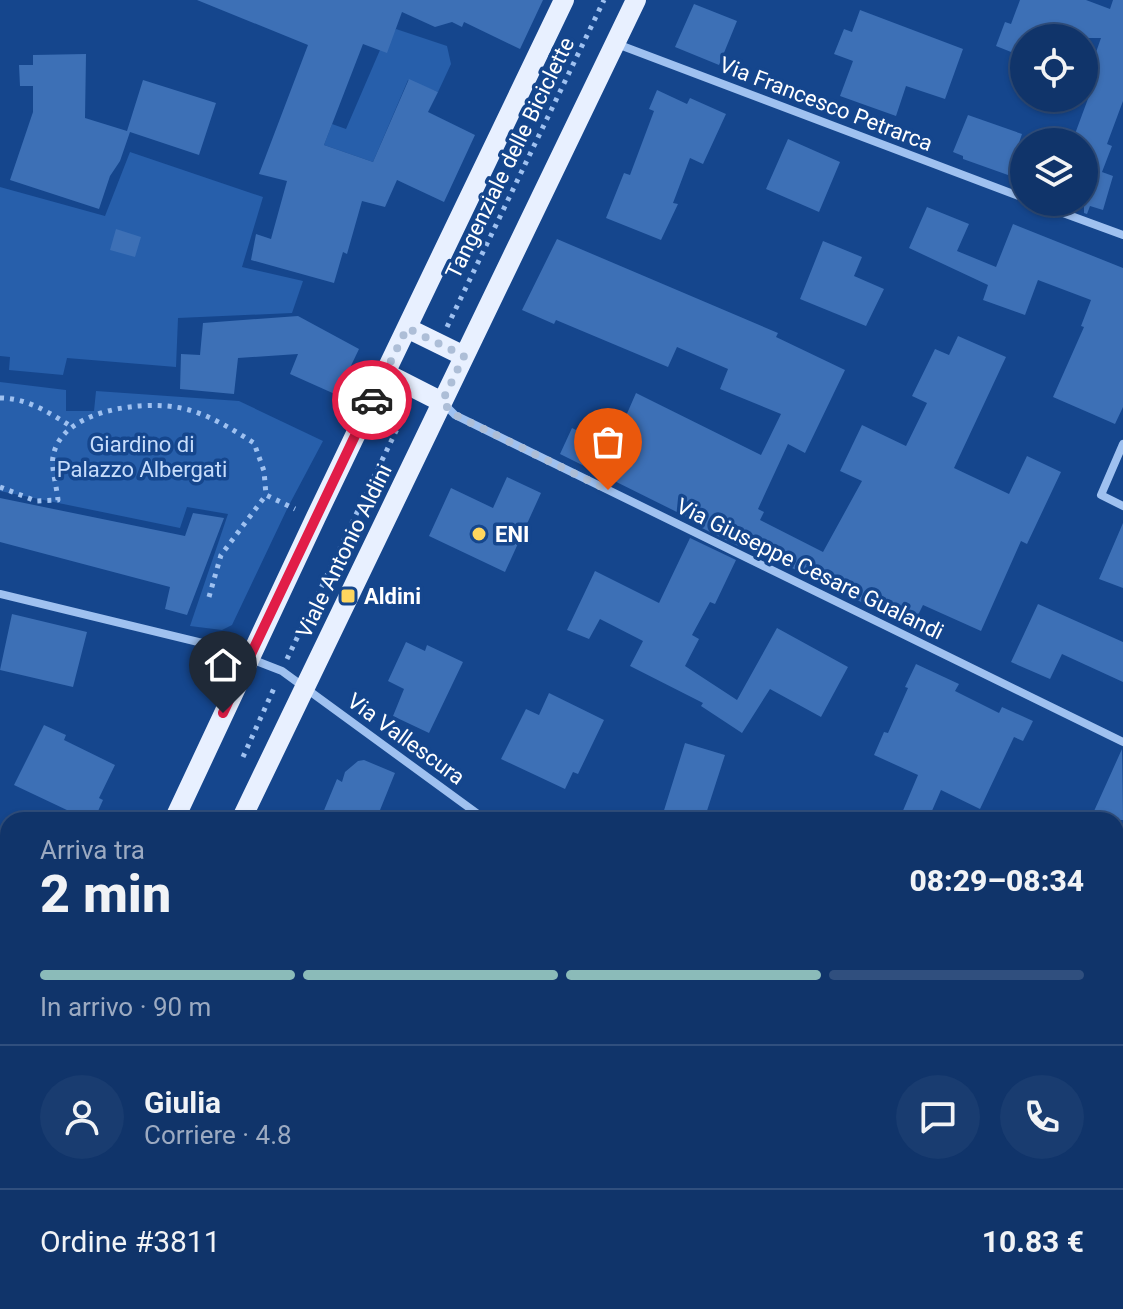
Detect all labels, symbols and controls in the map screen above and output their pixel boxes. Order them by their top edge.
map controls [1010,24,1098,216]
button: locate [1010,24,1098,112]
street label: Tangenziale delle Biciclette [441,33,579,283]
street label: Via Francesco Petrarca [716,52,936,156]
button: layers [1010,128,1098,216]
courier [332,360,412,440]
icon: car [350,378,394,422]
pin [574,408,642,490]
icon: bag [586,420,630,464]
park label: Giardino di Palazzo Albergati [57,432,227,482]
street label: Viale Antonio Aldini [290,460,398,642]
street label: Via Giuseppe Cesare Gualandi [672,493,948,645]
place label: ENI [495,522,529,547]
marker: ENI [470,525,488,543]
place label: Aldini [364,583,421,609]
marker: Aldini [339,587,357,605]
pin [189,631,257,713]
icon: home [201,643,245,687]
street label: Via Vallescura [343,688,469,790]
text: Arriva tra [40,835,145,865]
text: 08:29–08:34 [909,863,1084,898]
text: 2 min [40,864,171,925]
text: In arrivo · 90 m [40,992,211,1022]
button: person [40,1075,124,1159]
button: chat [896,1075,980,1159]
button: phone [1000,1075,1084,1159]
text: Giulia [144,1085,221,1120]
text: Corriere · 4.8 [144,1120,292,1150]
text: Ordine #3811 [40,1224,221,1259]
text: 10.83 € [982,1224,1084,1259]

